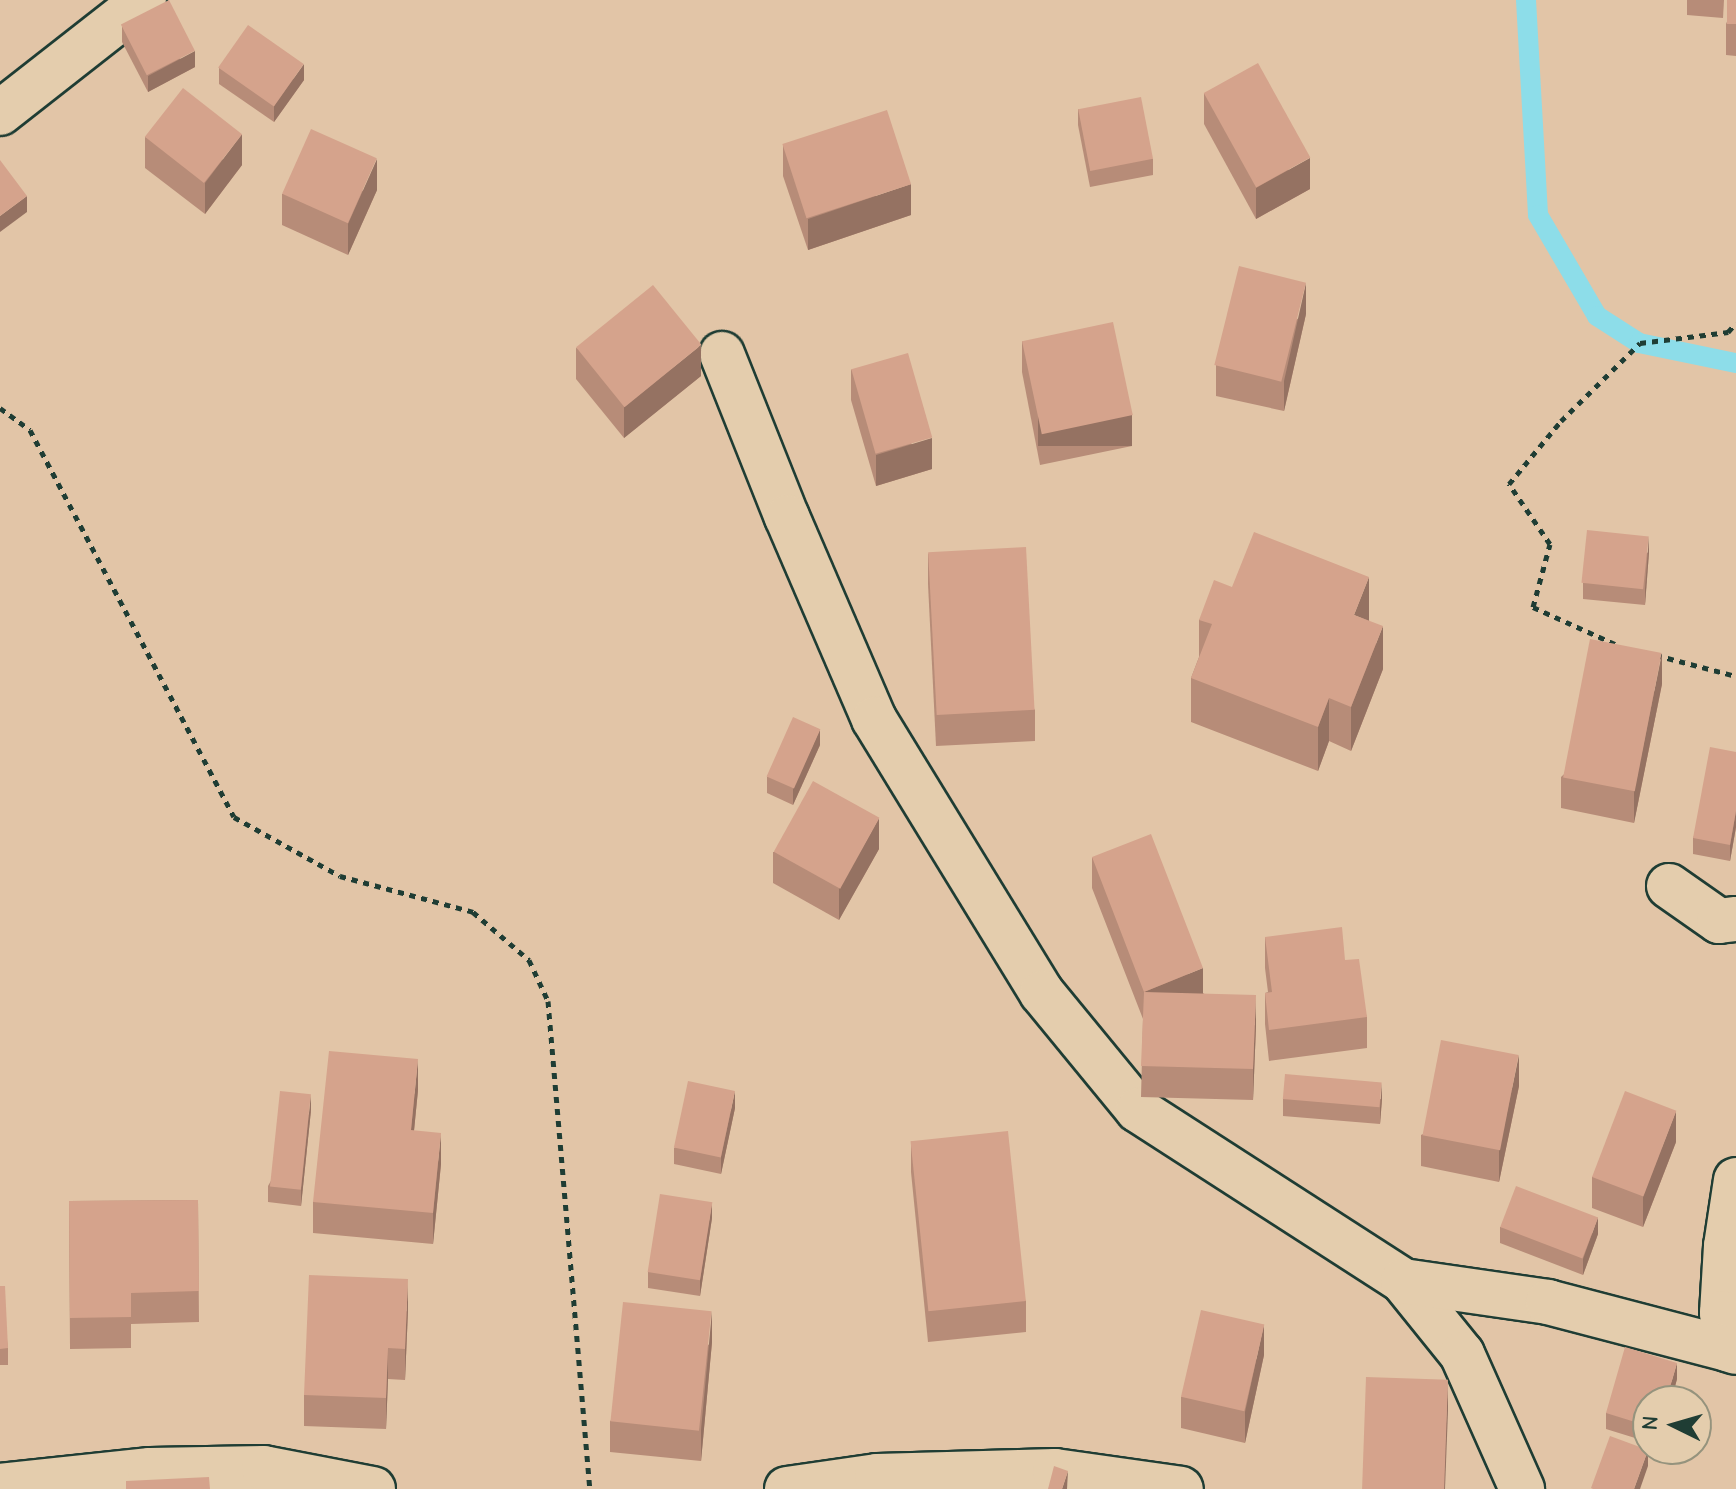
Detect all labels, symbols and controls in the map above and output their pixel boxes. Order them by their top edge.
north arrow [1632,1385,1712,1465]
text: N [1637,1415,1664,1431]

